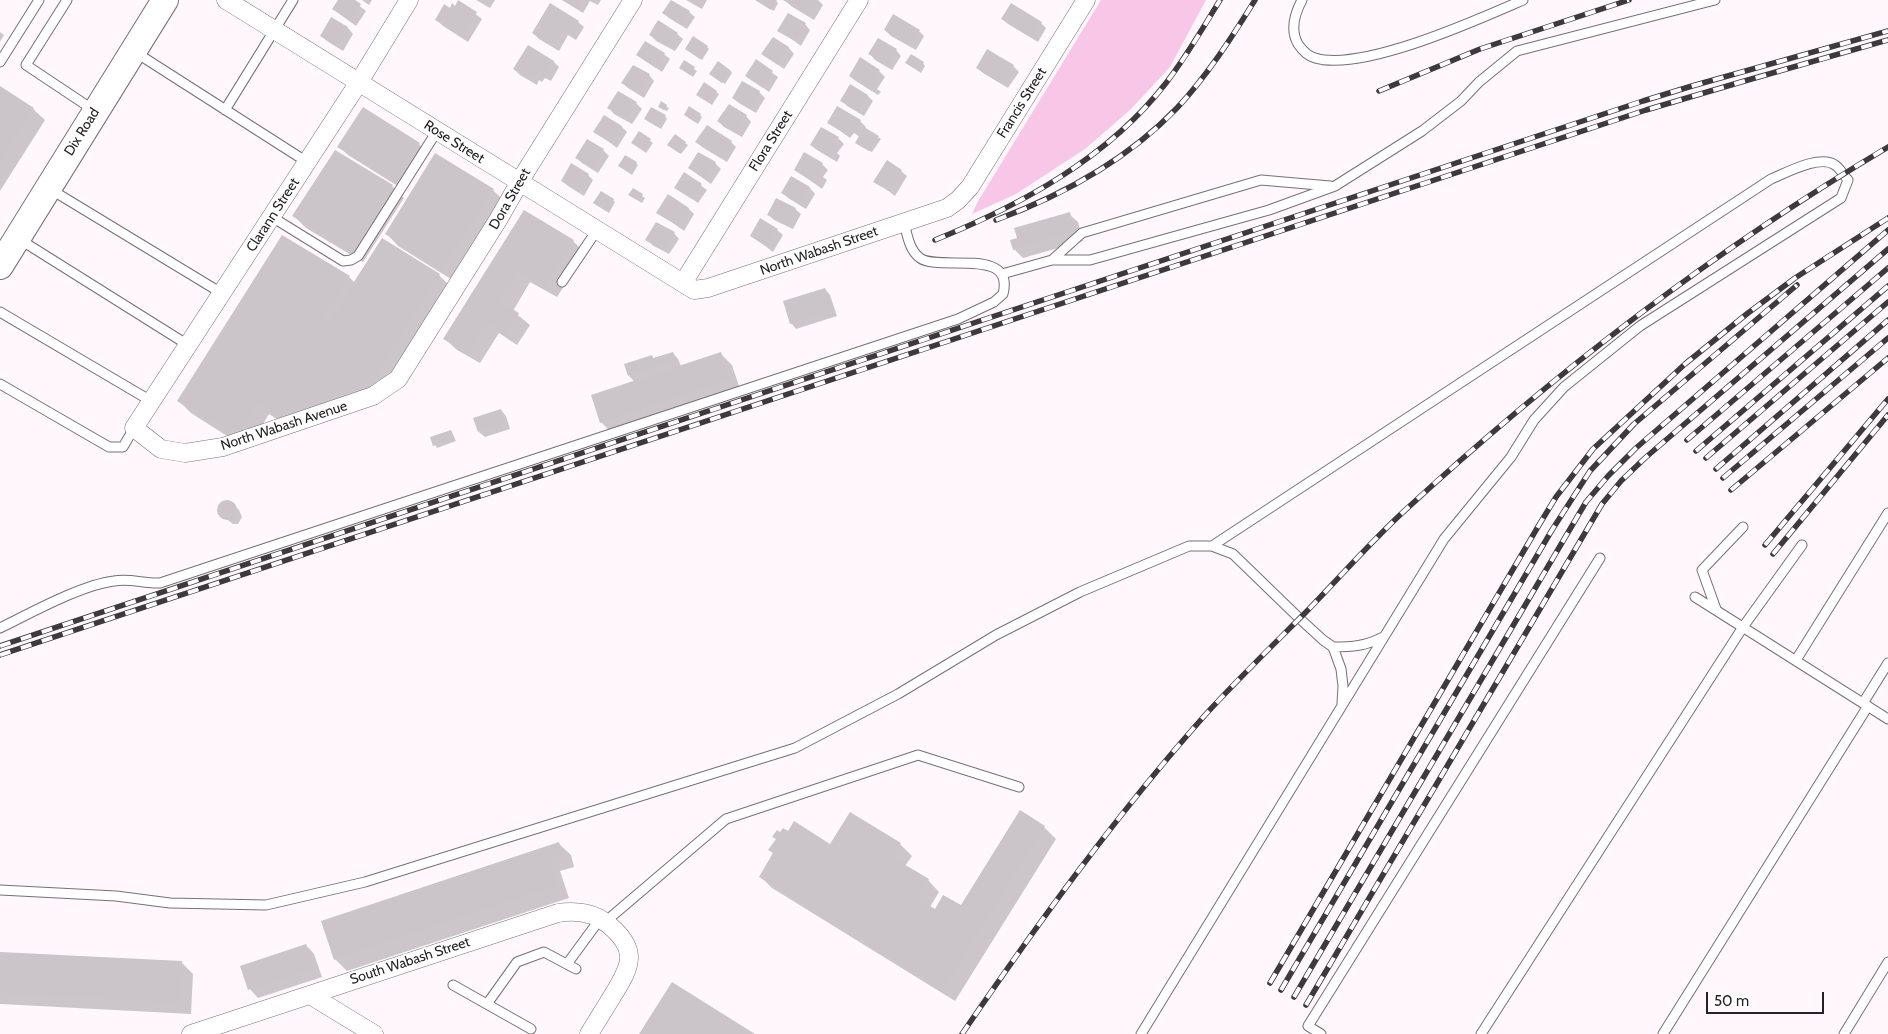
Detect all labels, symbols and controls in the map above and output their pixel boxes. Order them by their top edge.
street label: Francis Street [994,65,1050,141]
street label: Dix Road [61,105,103,159]
street label: Flora Street [746,108,796,174]
street label: Rose Street [421,117,487,167]
street label: Dora Street [486,165,534,233]
street label: Clarann Street [243,175,303,255]
street label: North Wabash Street [758,223,880,279]
street label: North Wabash Avenue [219,398,349,454]
street label: South Wabash Street [348,934,472,988]
scale bar [1708,982,1826,1014]
text: 50 m [1714,992,1749,1010]

